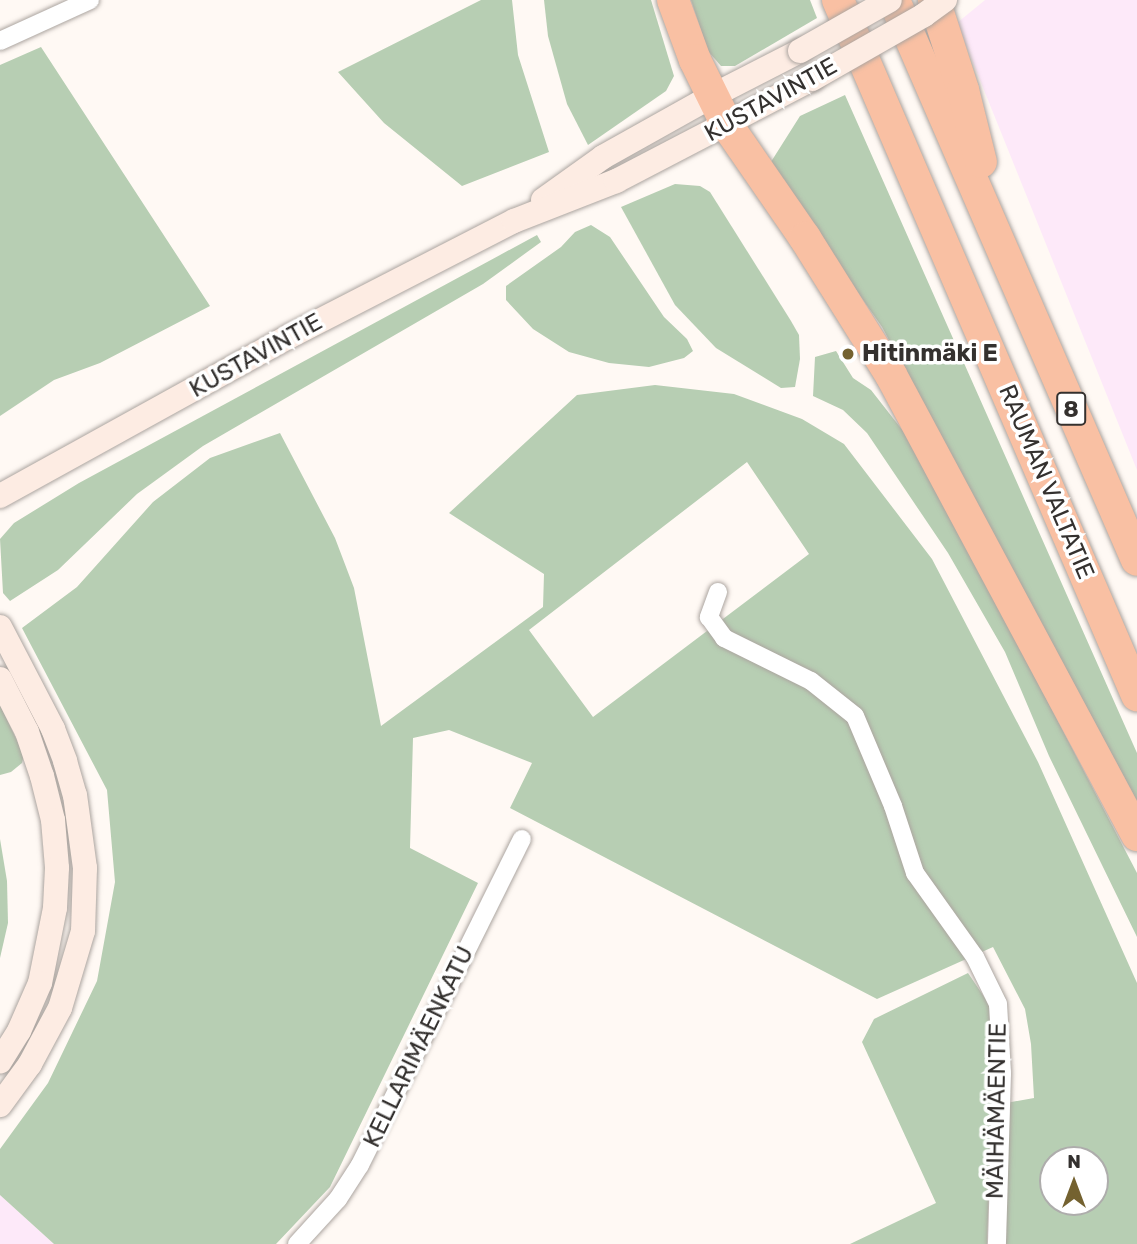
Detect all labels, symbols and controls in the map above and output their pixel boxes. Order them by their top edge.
street label: KUSTAVINTIE [700,52,842,148]
street label: KUSTAVINTIE [185,308,327,404]
place label: Hitinmäki E [862,340,998,368]
marker: Hitinmäki E [840,346,856,362]
street label: RAUMAN VALTATIE [992,380,1100,584]
road number: 8 [1055,390,1087,428]
street label: KELLARIMÄENKATU [358,942,480,1152]
street label: MÄIHÄMÄENTIE [981,1023,1013,1199]
north arrow [1039,1146,1109,1216]
text: N [1067,1150,1081,1173]

